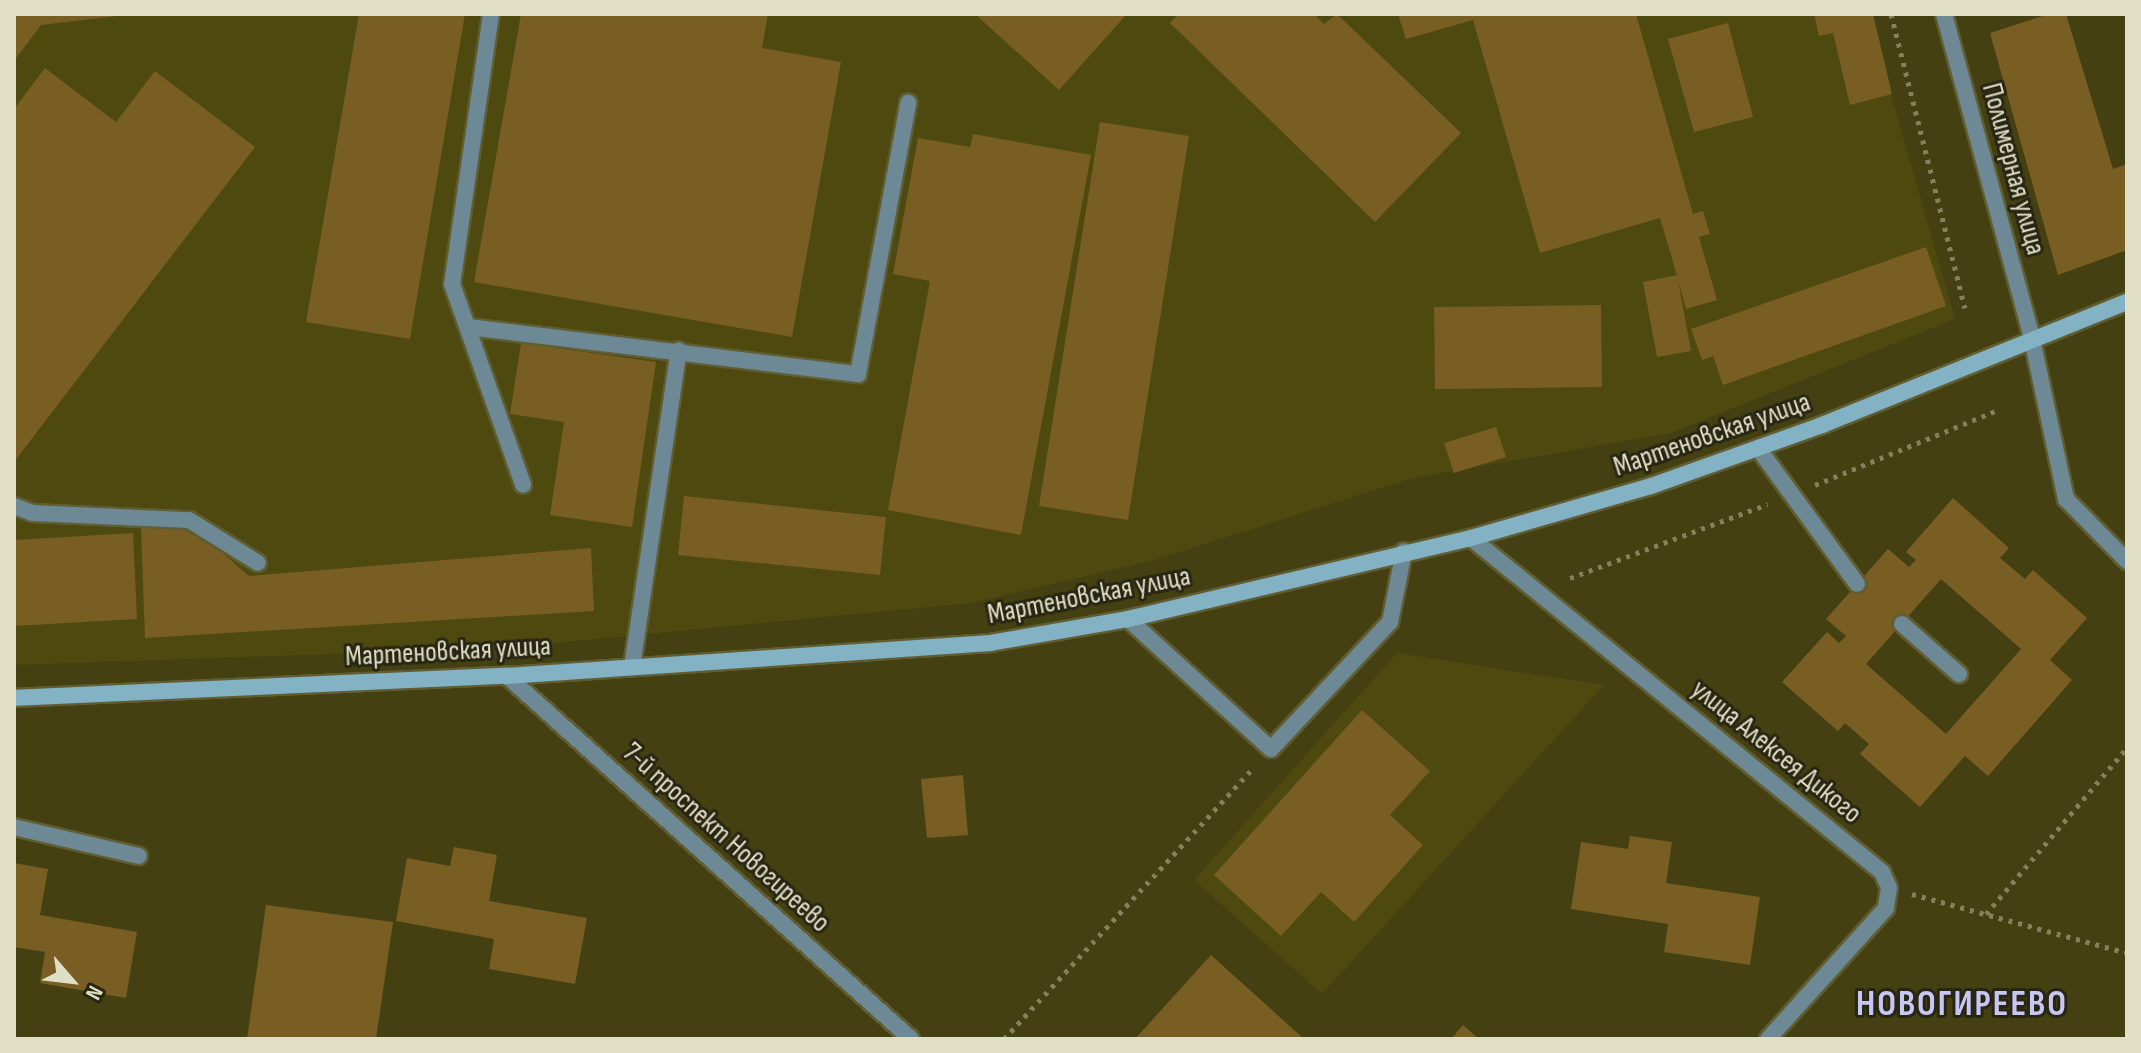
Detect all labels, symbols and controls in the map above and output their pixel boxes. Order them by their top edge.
street label: Полимерная улица [1974,80,2052,258]
street label: Мартеновская улица [1609,386,1815,484]
street label: Мартеновская улица [985,560,1193,632]
street label: Мартеновская улица [344,630,552,674]
street label: улица Алексея Дикого [1684,673,1868,831]
street label: 7-й проспект Новогиреево [615,736,837,940]
north arrow [32,941,112,1021]
text: N [79,981,108,1004]
district label: НОВОГИРЕЕВО [1856,983,2068,1027]

